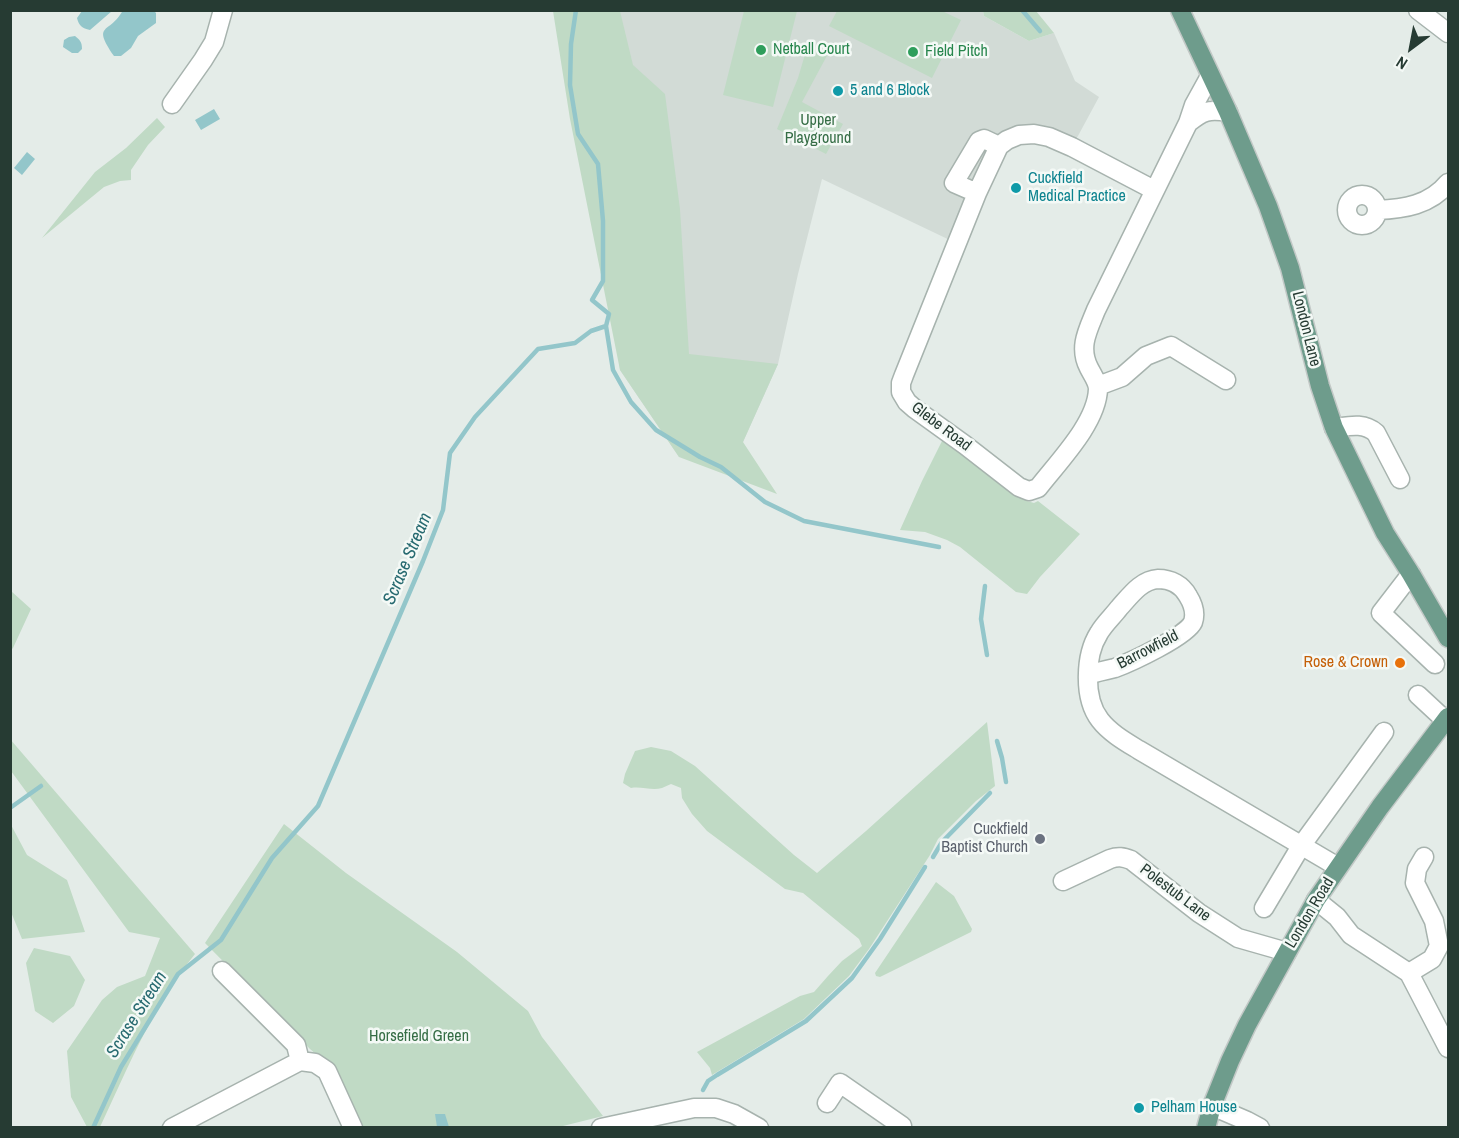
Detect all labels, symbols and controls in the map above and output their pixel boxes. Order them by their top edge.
north arrow [1381,18,1441,78]
place label: Netball Court [773,40,850,60]
place label: Field Pitch [925,42,988,62]
marker: Netball Court [754,43,768,57]
marker: Field Pitch [906,45,920,59]
text: N [1392,51,1411,75]
place label: 5 and 6 Block [850,81,930,101]
marker: 5 and 6 Block [831,84,845,98]
park label: Upper Playground [785,111,851,149]
place label: Cuckfield Medical Practice [1028,169,1126,207]
marker: Cuckfield Medical Practice [1009,181,1023,195]
street label: London Lane [1287,290,1325,368]
street label: Glebe Road [907,398,975,456]
water label: Scrase Stream [379,510,437,608]
street label: Barrowfield [1114,626,1182,674]
place label: Rose & Crown [1303,653,1388,673]
marker: Rose & Crown [1393,656,1407,670]
place label: Cuckfield Baptist Church [941,820,1028,858]
marker: Cuckfield Baptist Church [1033,832,1047,846]
street label: Polestub Lane [1136,860,1214,926]
street label: London Road [1281,874,1339,952]
water label: Scrase Stream [102,968,172,1062]
park label: Horsefield Green [369,1027,469,1047]
place label: Pelham House [1151,1098,1237,1118]
marker: Pelham House [1132,1101,1146,1115]

